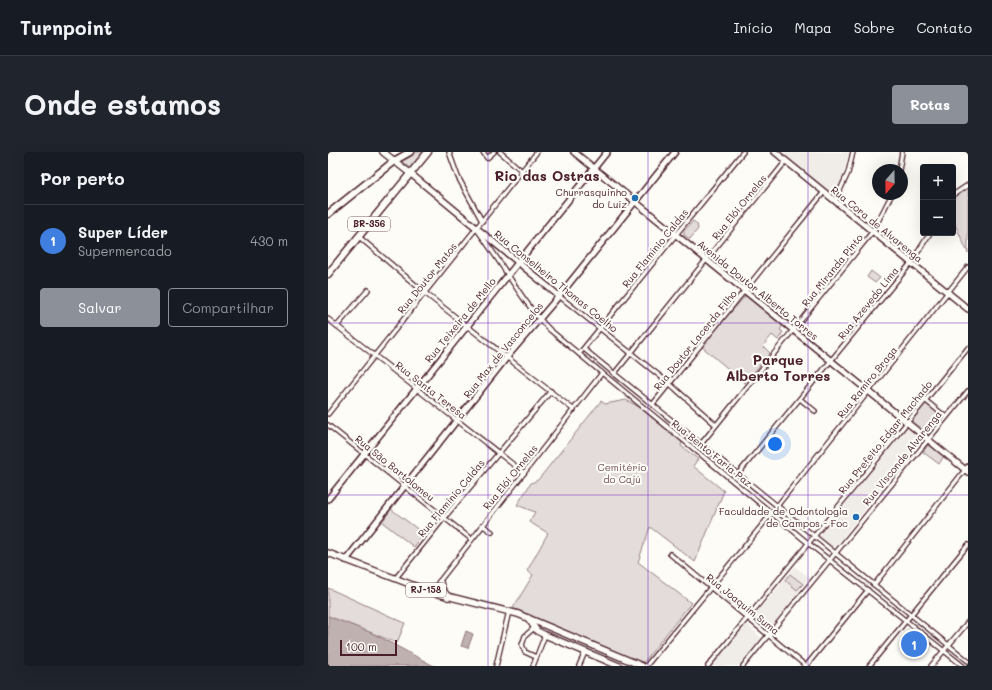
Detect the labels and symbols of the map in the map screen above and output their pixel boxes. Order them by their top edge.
north arrow [872,164,908,200]
district label: Rio das Ostras [494,166,600,185]
street label: Rua Elói Ornelas [708,171,770,242]
street label: Rua Cora de Alvarenga [828,183,926,265]
place label: Churrasquinho do Luiz [556,185,627,211]
marker: Churrasquinho do Luiz [630,193,640,203]
street label: Rua Flamínio Caldas [619,205,691,290]
road number: BR-356 [348,217,390,231]
street label: Rua Conselheiro Thomas Coelho [491,227,621,335]
street label: Rua Miranda Pinto [798,231,866,309]
street label: Avenida Doutor Alberto Torres [695,237,821,343]
street label: Rua Doutor Matos [394,239,460,316]
street label: Rua Azevedo Lima [834,264,902,342]
street label: Rua Teixeira de Mello [421,274,499,366]
street label: Rua Doutor Lacerda Filho [650,287,740,393]
street label: Rua Max de Vasconcelos [460,299,546,401]
street label: Rua Ramiro Braga [834,343,900,421]
district label: Parque Alberto Torres [726,350,830,385]
street label: Rua Santa Teresa [393,358,469,422]
street label: Rua Prefeito Edgar Machado [835,377,935,497]
street label: Rua Visconde Alvarenga [859,408,945,508]
street label: Rua Bento Faria Paz [669,416,756,490]
street label: Rua São Bartolomeu [352,432,438,504]
your location [765,434,785,454]
street label: Rua Elói Ornelas [479,441,541,512]
street label: Rua Flamínio Caldas [414,456,488,540]
park label: Cemitério do Cajú [598,460,647,486]
place label: Faculdade de Odontologia de Campos - Foc [719,504,848,530]
marker: Faculdade de Odontologia de Campos - Foc [851,512,861,522]
street label: Rua Joaquim Suma [703,570,783,638]
road number: RJ-158 [406,583,446,597]
pin: 1 [901,629,927,659]
scale bar [340,638,397,657]

